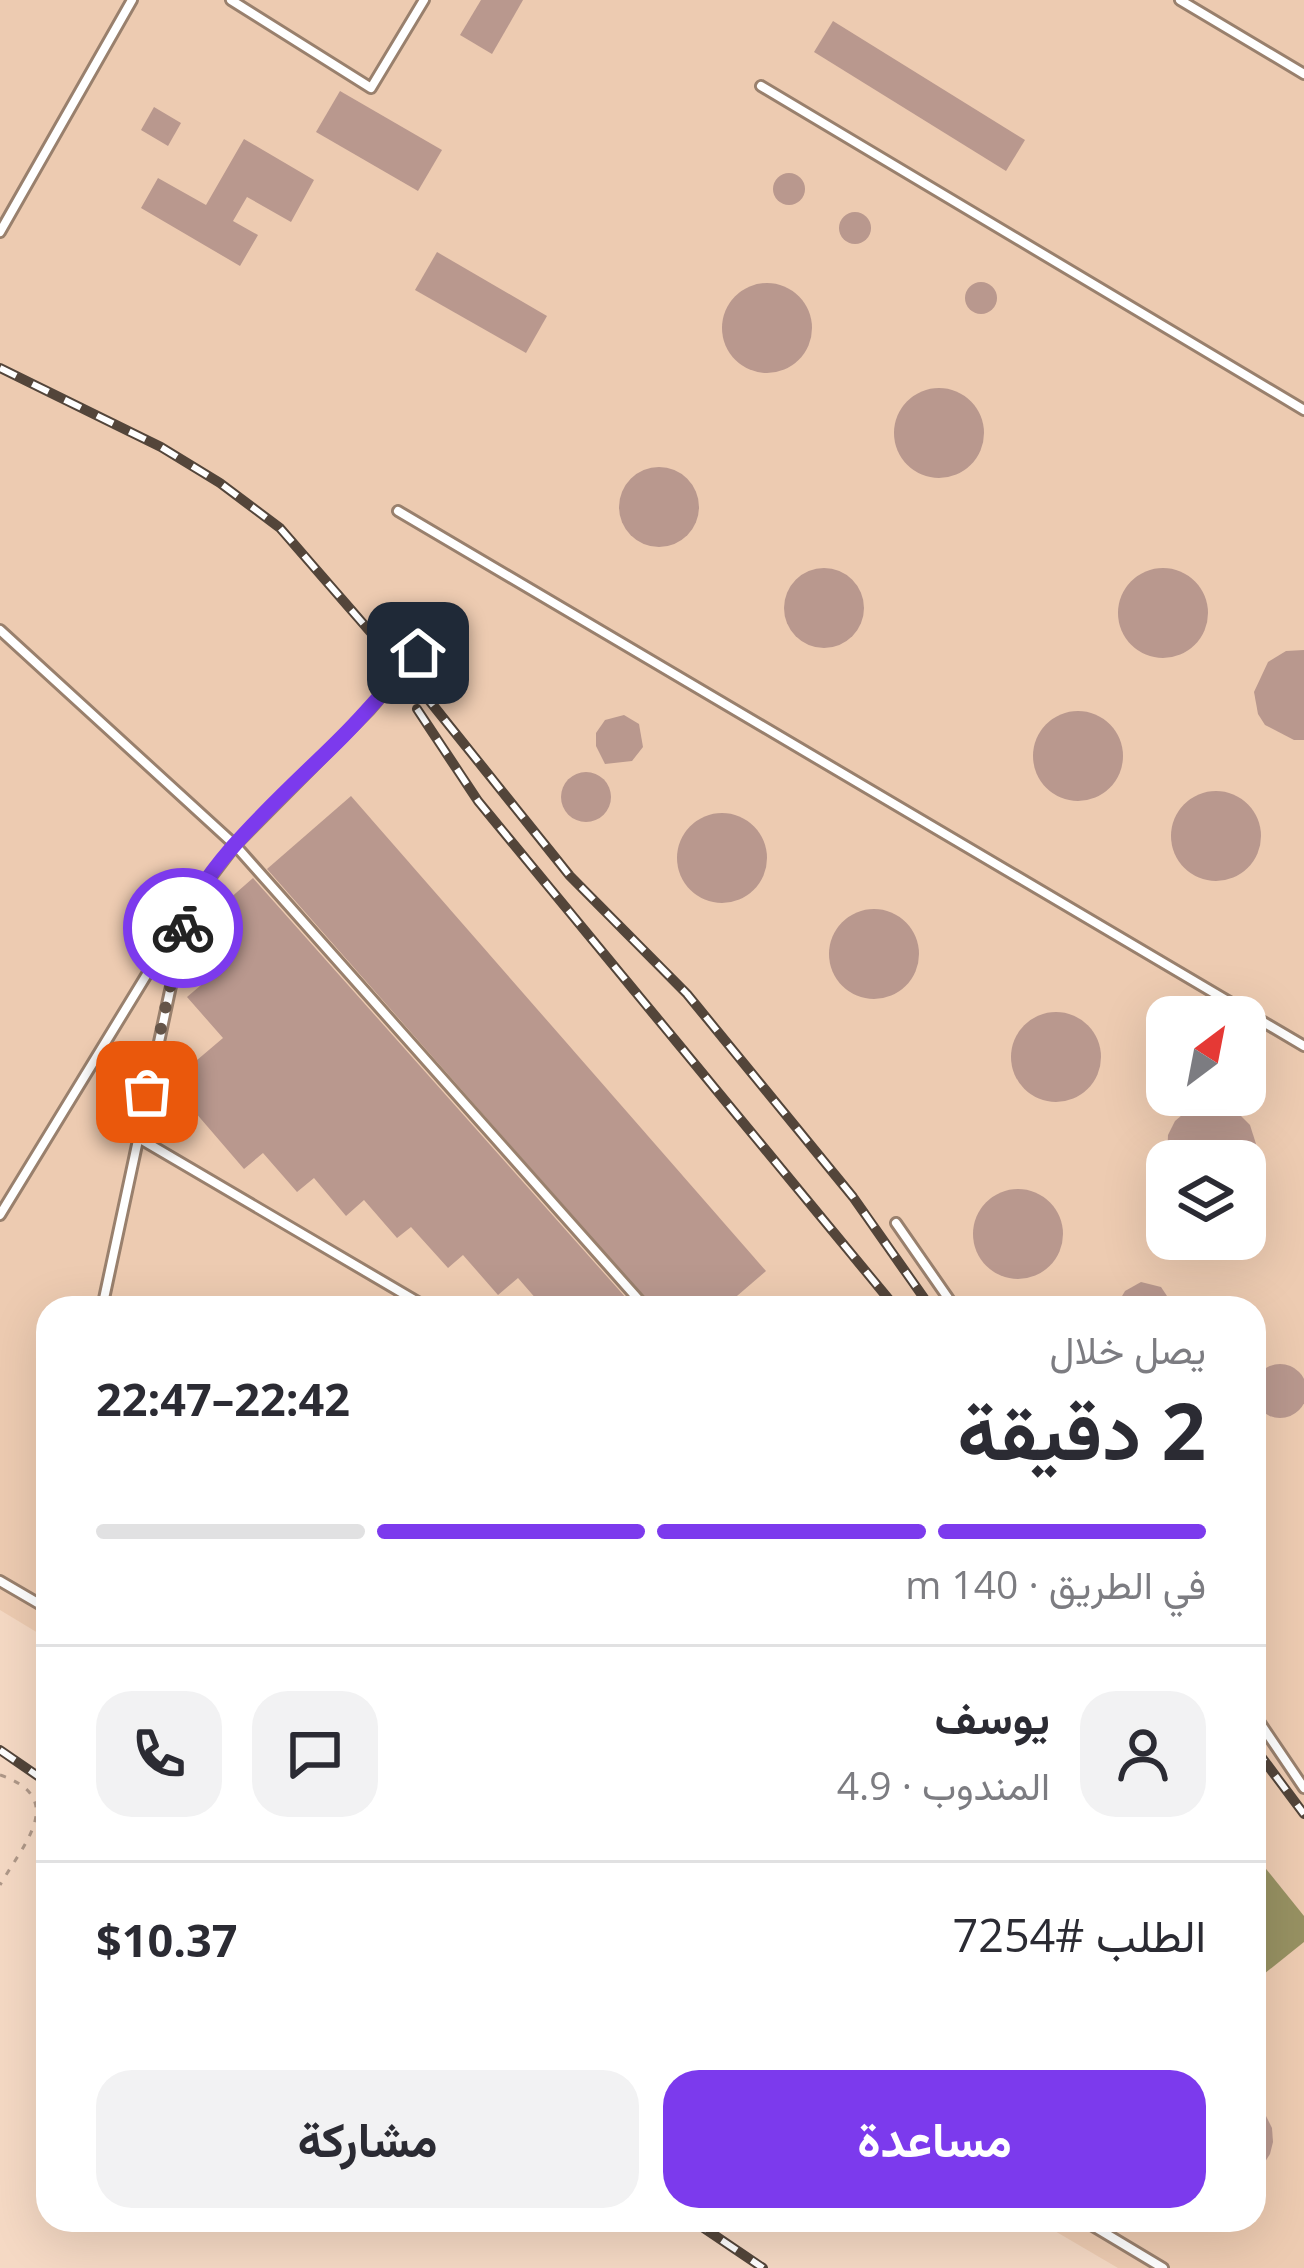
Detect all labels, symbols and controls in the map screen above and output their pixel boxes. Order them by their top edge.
pin [367,602,469,704]
icon: home [385,620,451,686]
courier [123,868,243,988]
icon: bike [150,895,216,961]
north arrow [1146,996,1266,1116]
map controls [1146,996,1266,1260]
pin [96,1041,198,1143]
icon: bag [114,1059,180,1125]
button: layers [1146,1140,1266,1260]
text: يصل خلال [1049,1322,1206,1375]
text: 22:42–22:47 [96,1368,350,1429]
text: 2 دقيقة [957,1377,1206,1483]
text: في الطريق · 140 m [905,1557,1206,1610]
text: يوسف [935,1686,1050,1747]
button: phone [96,1691,222,1817]
button: chat [252,1691,378,1817]
button: person [1080,1691,1206,1817]
text: المندوب · 4.9 [837,1758,1050,1811]
text: الطلب #7254 [952,1904,1206,1965]
text: $10.37 [96,1909,237,1970]
button: مشاركة [96,2070,639,2208]
button: مساعدة [663,2070,1206,2208]

